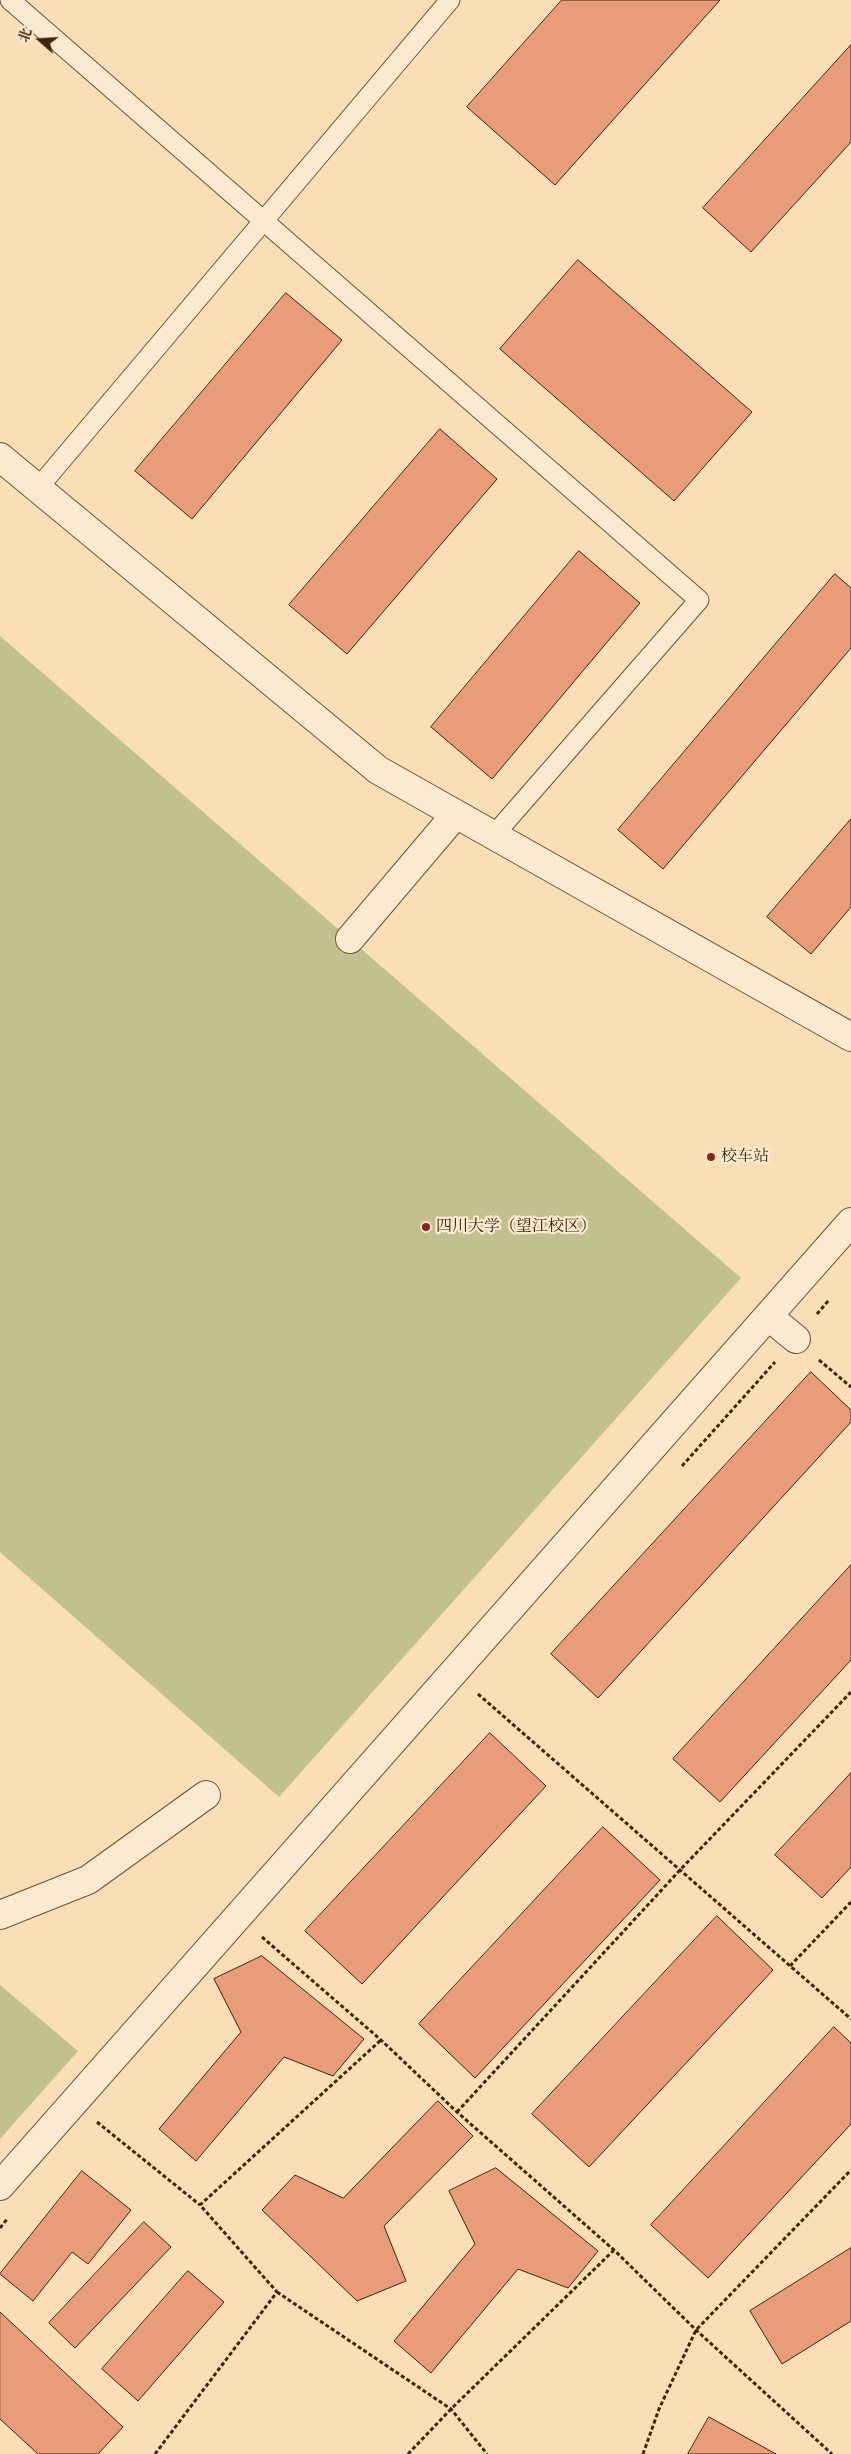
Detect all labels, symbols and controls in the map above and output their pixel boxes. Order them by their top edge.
north arrow [15,15,65,65]
text: 北 [14,25,37,45]
place label: 校车站 [721,1147,769,1167]
marker: 校车站 [705,1151,717,1163]
place label: 四川大学（望江校区） [436,1217,596,1237]
marker: 四川大学（望江校区） [420,1221,432,1233]

